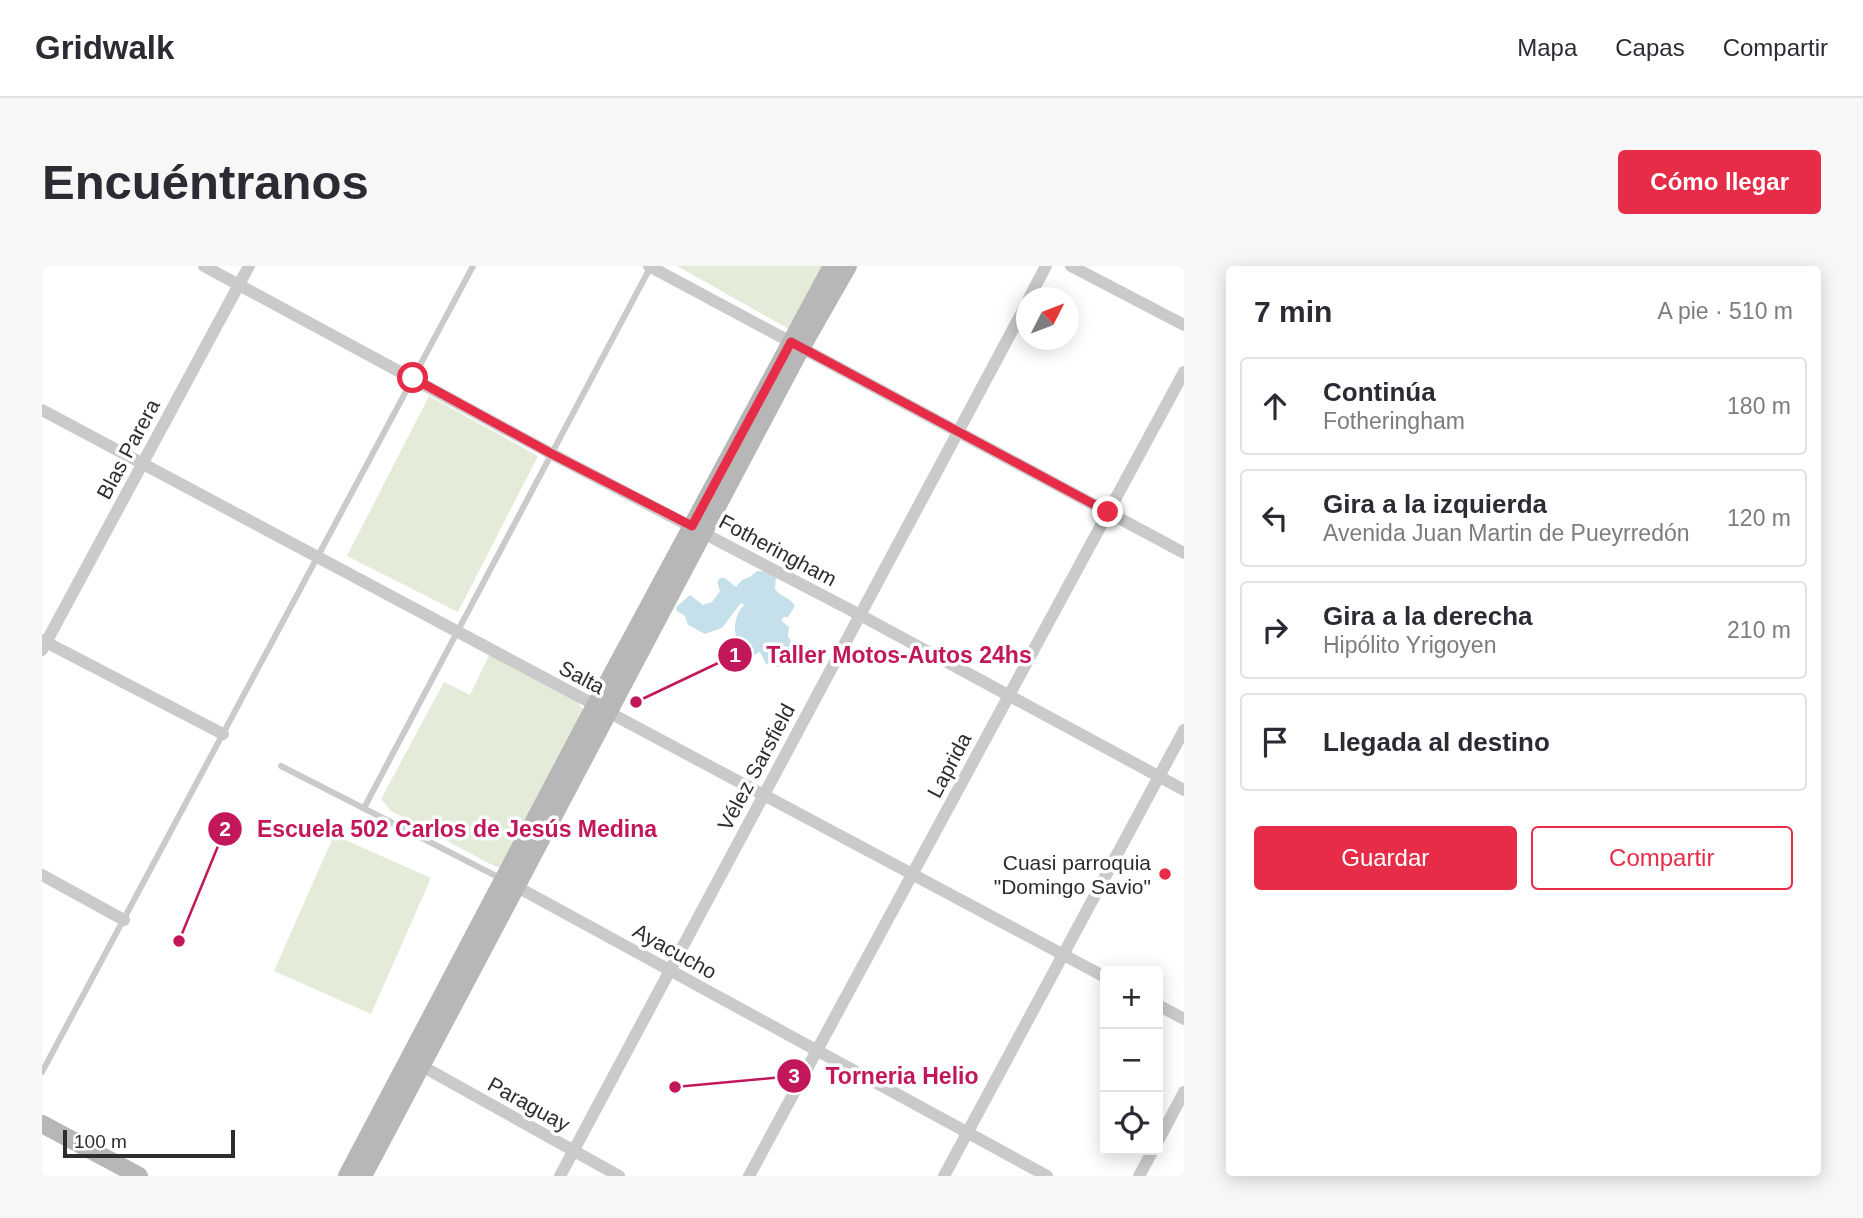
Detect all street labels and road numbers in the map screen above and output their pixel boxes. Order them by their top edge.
street label: Blas Parera [92,395,164,503]
street label: Fotheringham [715,509,841,591]
street label: Salta [555,656,609,699]
street label: Vélez Sarsfield [713,700,799,834]
street label: Laprida [922,728,976,801]
street label: Ayacucho [629,919,721,983]
street label: Paraguay [484,1072,574,1136]

